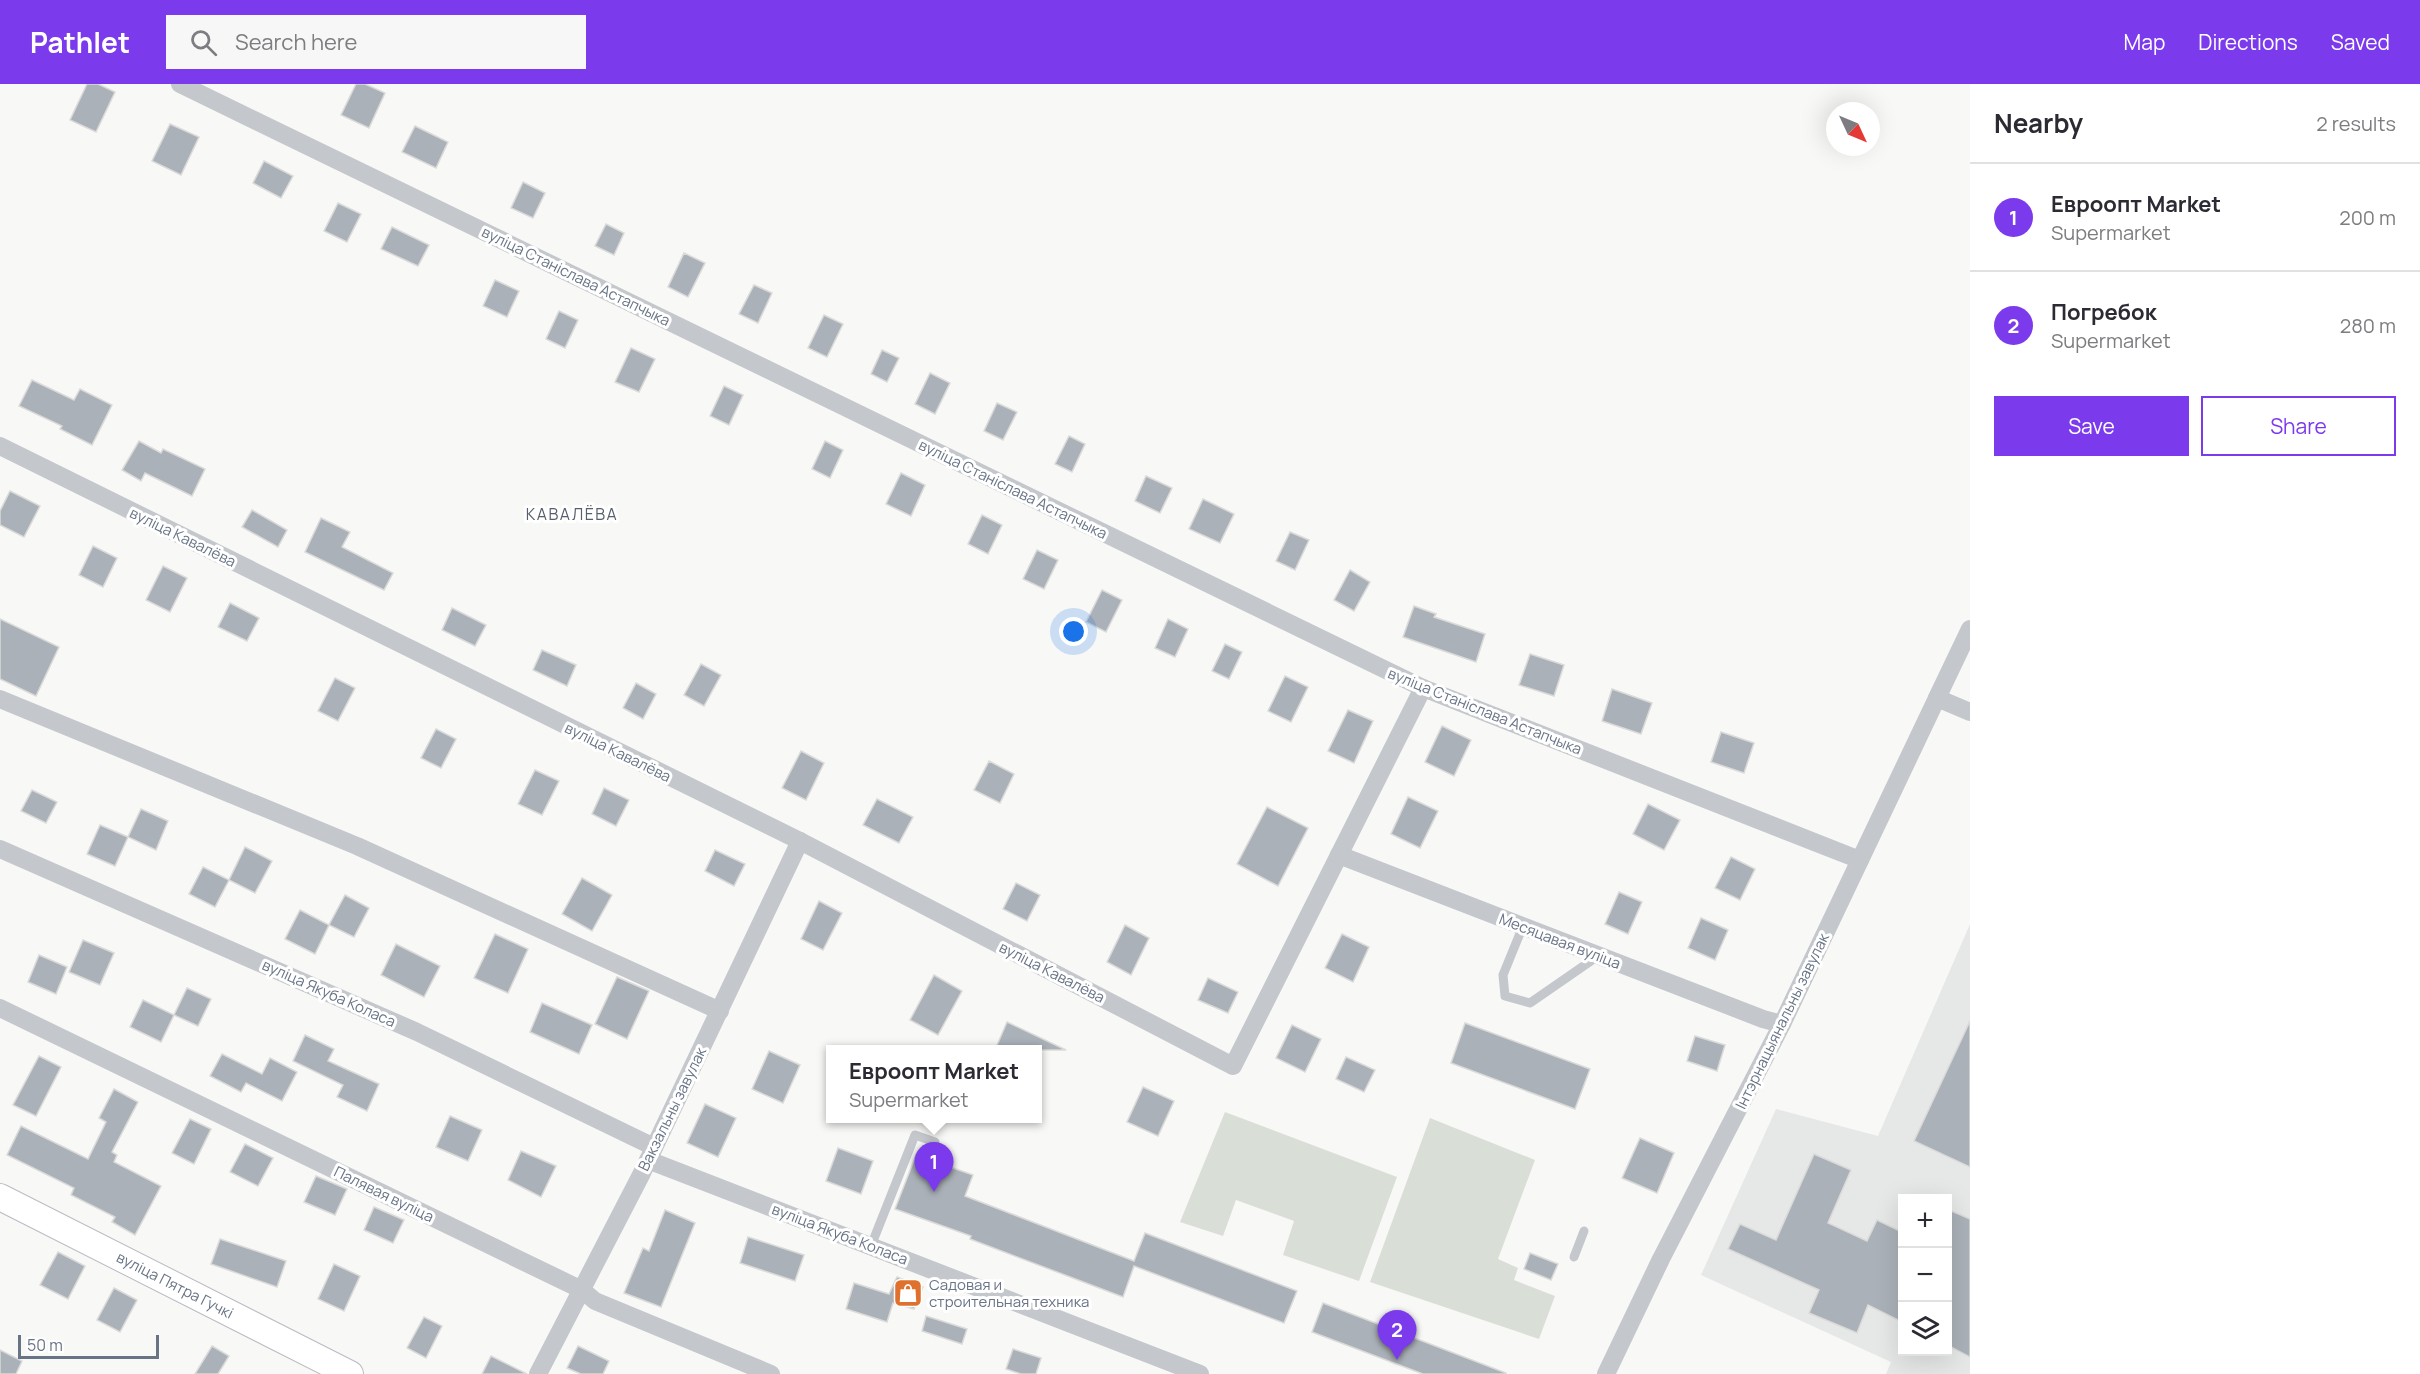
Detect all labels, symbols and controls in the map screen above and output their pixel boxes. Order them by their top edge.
search box [166,15,586,69]
text: Pathlet [30,23,130,61]
icon: search [187,26,220,59]
text: Search here [235,27,357,57]
text: Map [2124,28,2165,56]
text: Directions [2198,28,2298,56]
text: Saved [2331,28,2390,56]
north arrow [1826,102,1880,156]
text: Nearby [1994,105,2083,141]
text: 2 results [2316,110,2396,137]
text: Евроопт Market [2051,189,2221,219]
text: 1 [2009,204,2018,231]
text: 200 m [2339,204,2396,231]
text: Supermarket [2051,219,2171,246]
street label: вуліца Станіслава Астапчыка [478,221,674,331]
text: Погребок [2051,297,2156,327]
text: 2 [2008,312,2019,339]
text: 280 m [2340,312,2396,339]
text: Supermarket [2051,327,2171,354]
button: Save [1994,396,2189,456]
button: Share [2201,396,2396,456]
street label: вуліца Станіслава Астапчыка [915,434,1111,544]
street label: вуліца Кавалёва [126,502,240,572]
district label: КАВАЛЁВА [526,503,618,525]
your location [1059,617,1088,646]
street label: вуліца Станіслава Астапчыка [1385,662,1585,760]
street label: вуліца Кавалёва [561,717,675,787]
street label: Месяцавая вуліца [1496,908,1624,974]
street label: Інтэрнацыянальны завулак [1730,929,1834,1112]
street label: вуліца Кавалёва [996,936,1108,1008]
street label: вуліца Якуба Коласа [259,954,399,1032]
street label: Вакзальны завулак [633,1043,711,1174]
popup [826,1045,1042,1123]
text: Евроопт Market [849,1056,1019,1086]
text: Supermarket [849,1086,969,1113]
pin: 1 [914,1142,954,1192]
street label: Палявая вуліца [331,1161,437,1227]
map controls [1898,1194,1952,1356]
button: + [1898,1194,1952,1248]
street label: вуліца Якуба Коласа [769,1198,911,1270]
street label: вуліца Пятра Гучкі [113,1246,237,1324]
button: − [1898,1248,1952,1302]
place label: Садовая и строительная техника [929,1274,1089,1312]
shop icon: Садовая и строительная техника [892,1277,924,1309]
button: layers [1898,1302,1952,1356]
pin: 2 [1378,1310,1416,1360]
scale bar [18,1332,159,1360]
text: 50 m [27,1334,63,1356]

